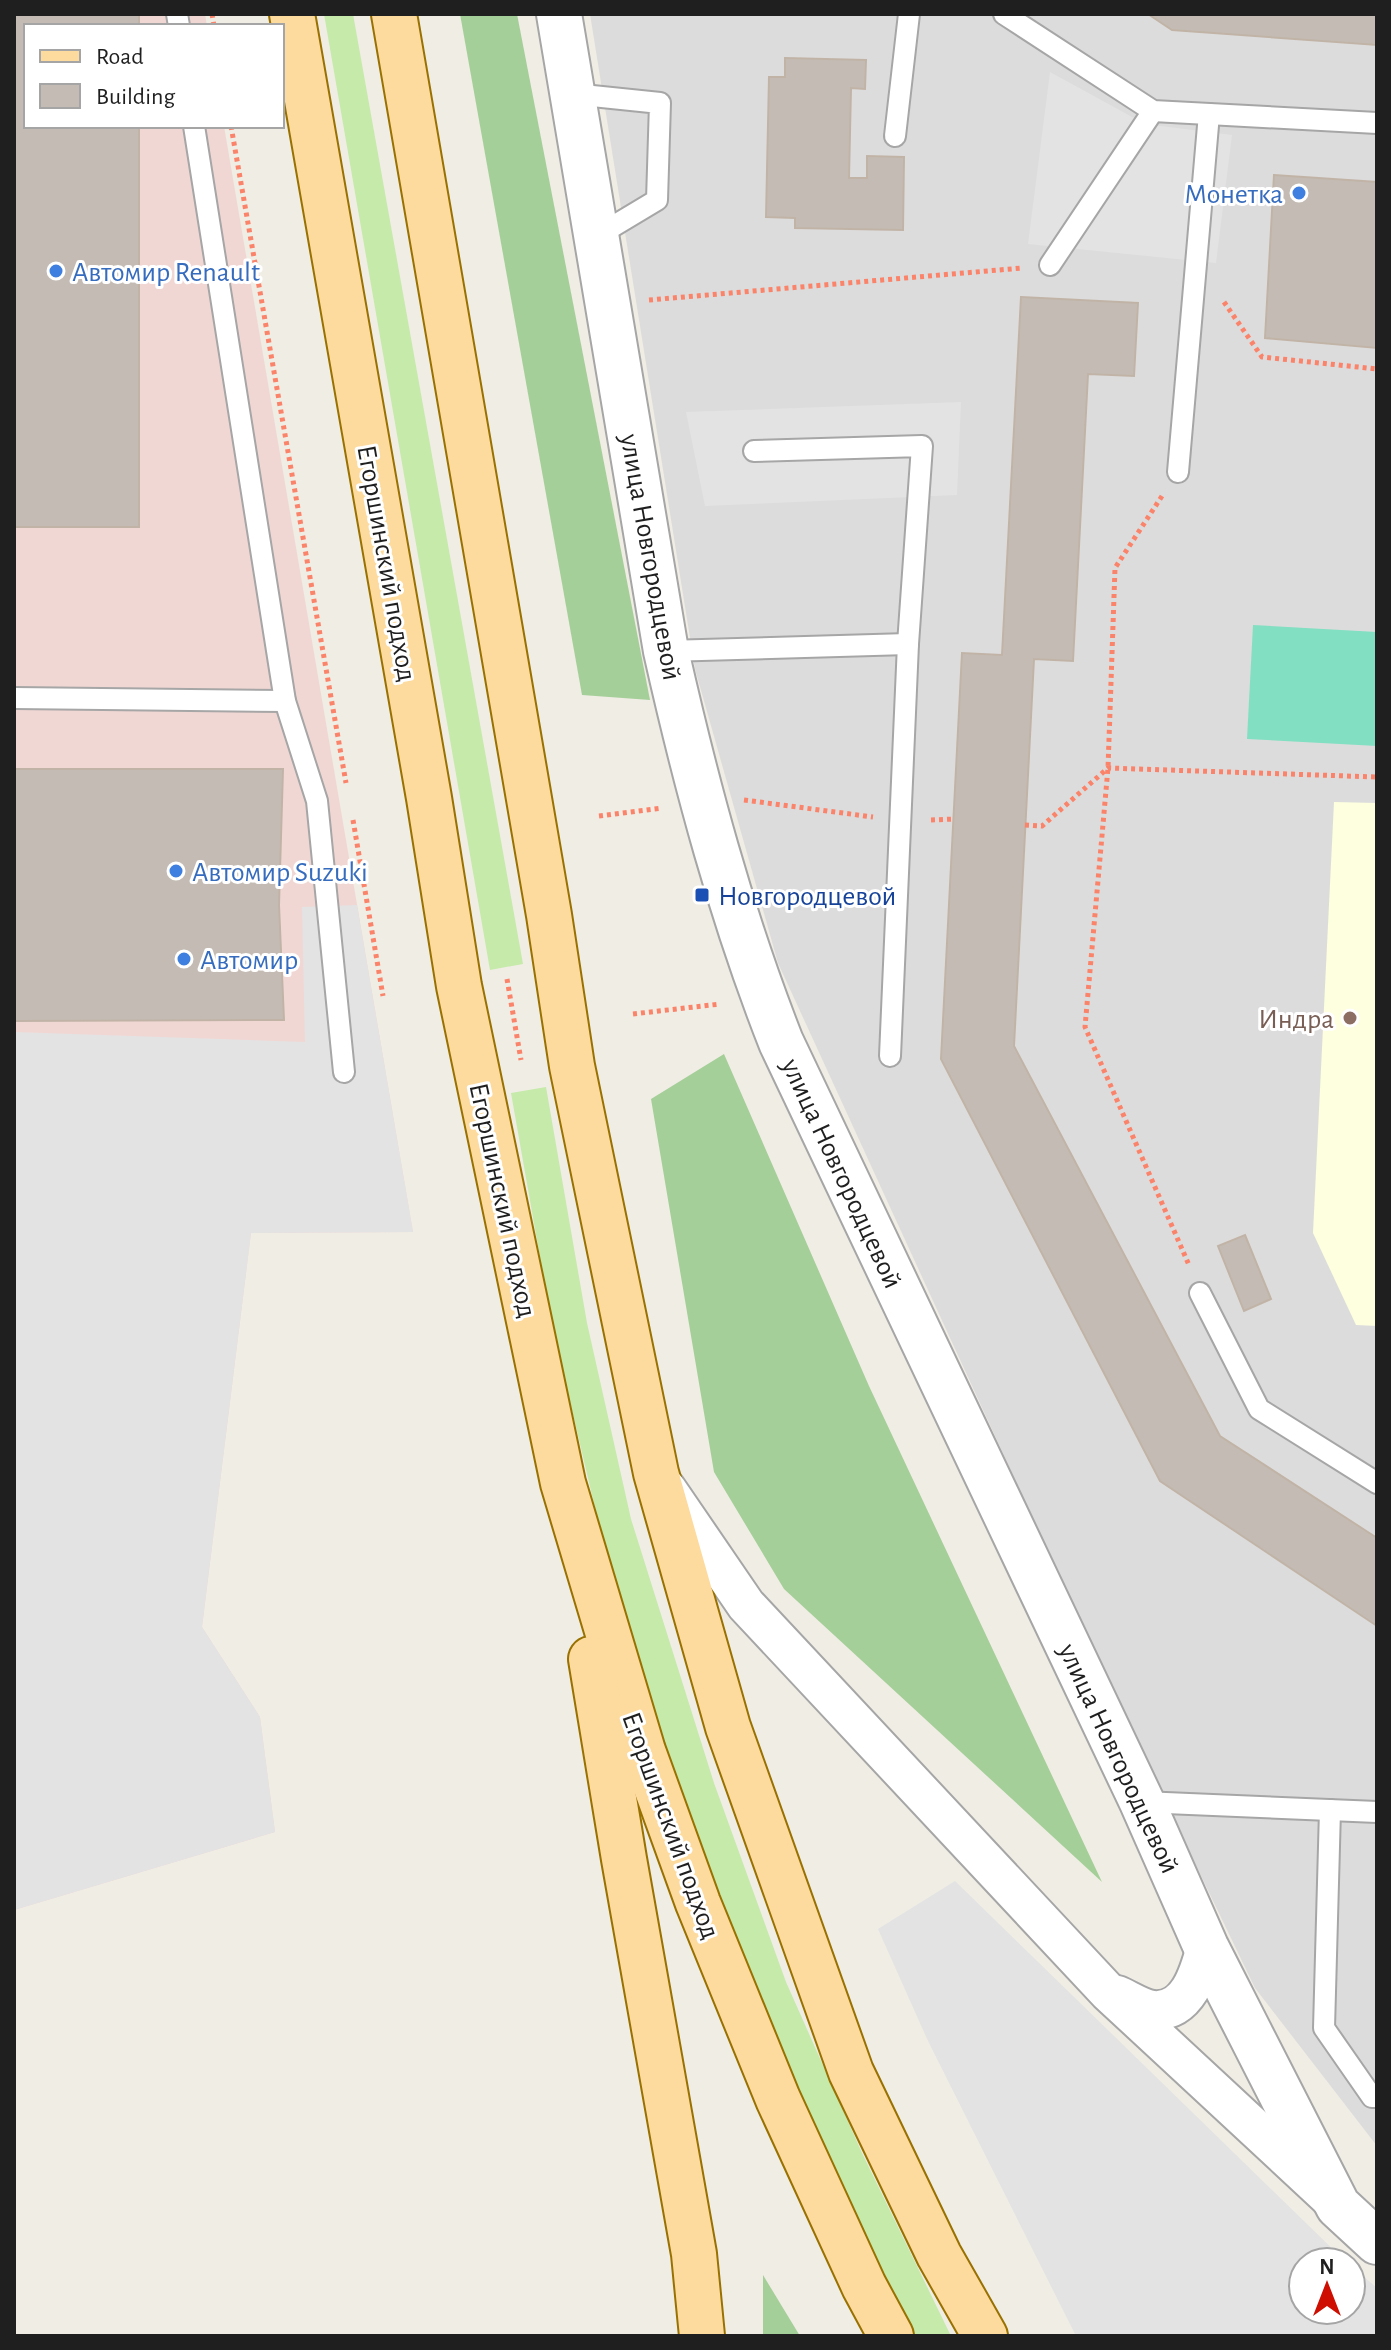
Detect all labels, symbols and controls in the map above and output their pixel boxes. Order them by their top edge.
legend [24,24,284,128]
text: Road [96,45,144,69]
text: Building [96,85,175,109]
place label: Монетка [1184,181,1283,209]
marker: Монетка [1290,184,1308,202]
place label: Автомир Renault [72,259,260,287]
marker: Автомир Renault [47,262,65,280]
street label: улица Новгородцевой [614,431,685,683]
street label: Егоршинский подход [351,443,421,684]
place label: Автомир Suzuki [192,859,368,887]
marker: Автомир Suzuki [167,862,185,880]
place label: Новгородцевой [718,883,896,911]
marker: Новгородцевой [693,886,711,904]
place label: Автомир [200,947,298,975]
marker: Автомир [175,950,193,968]
place label: Индра [1258,1006,1334,1034]
marker: Индра [1341,1009,1359,1027]
street label: улица Новгородцевой [775,1054,907,1293]
street label: Егоршинский подход [463,1080,541,1320]
street label: улица Новгородцевой [1052,1639,1184,1878]
street label: Егоршинский подход [616,1708,724,1943]
north arrow [1287,2246,1367,2326]
text: N [1319,2256,1335,2278]

